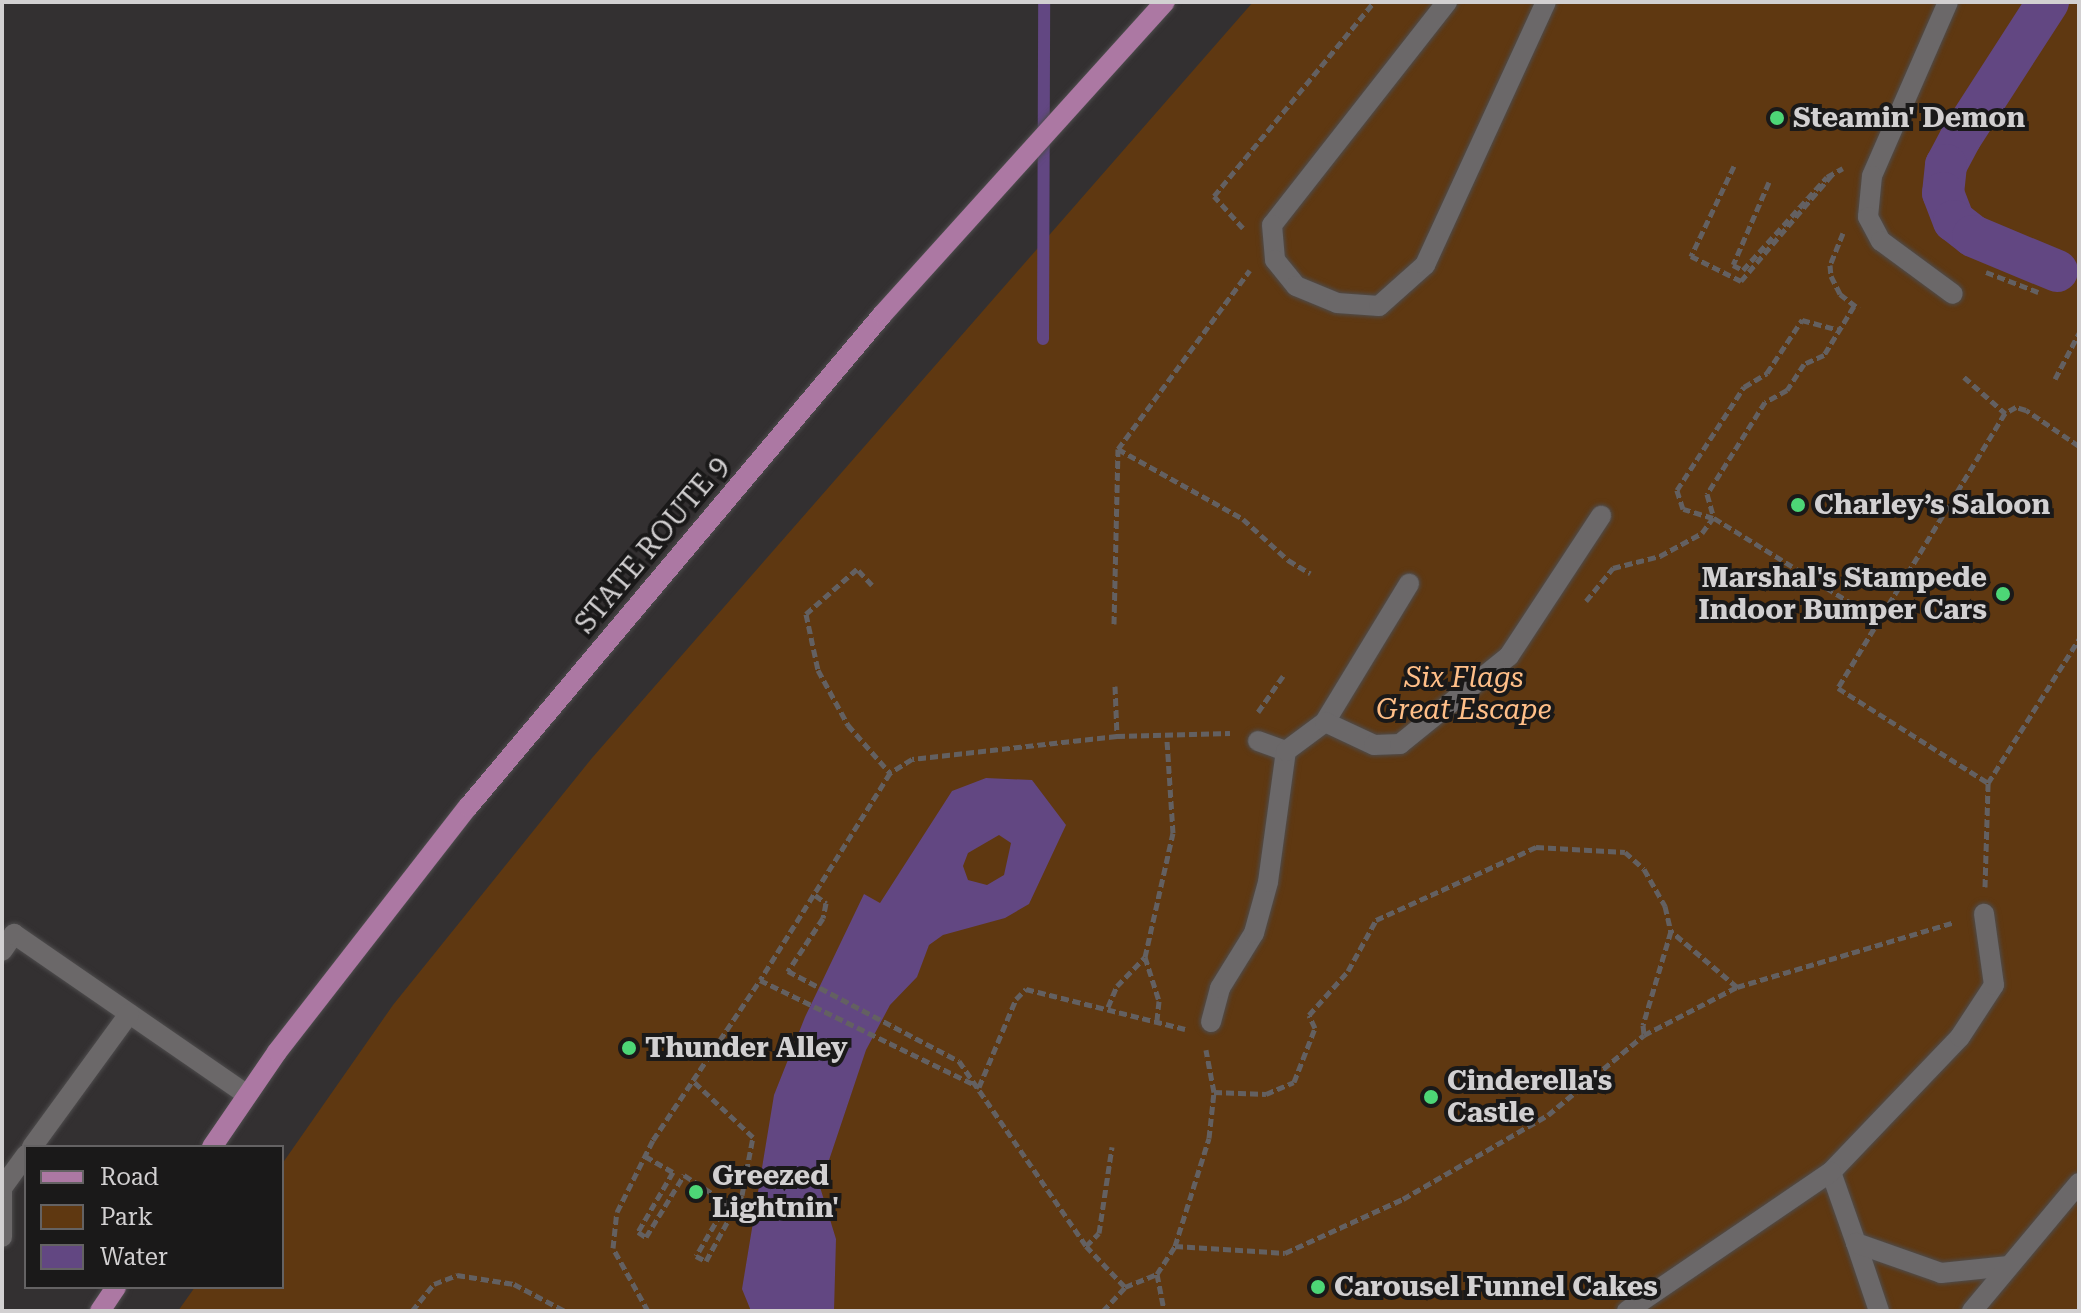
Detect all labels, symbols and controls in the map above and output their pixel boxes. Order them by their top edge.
place label: Steamin' Demon [1793,101,2025,135]
marker: Steamin' Demon [1768,109,1786,127]
street label: STATE ROUTE 9 [568,450,736,640]
place label: Charley’s Saloon [1814,488,2050,522]
marker: Charley’s Saloon [1789,496,1807,514]
place label: Marshal's Stampede Indoor Bumper Cars [1699,561,1987,627]
marker: Marshal's Stampede Indoor Bumper Cars [1994,585,2012,603]
park label: Six Flags Great Escape [1376,661,1552,727]
place label: Thunder Alley [645,1031,848,1065]
marker: Thunder Alley [620,1039,638,1057]
place label: Cinderella's Castle [1447,1064,1612,1130]
marker: Cinderella's Castle [1422,1088,1440,1106]
legend [24,1145,284,1289]
place label: Greezed Lightnin' [712,1159,839,1225]
text: Road [100,1163,159,1191]
marker: Greezed Lightnin' [687,1183,705,1201]
text: Park [100,1203,153,1231]
text: Water [100,1243,168,1271]
place label: Carousel Funnel Cakes [1334,1270,1658,1304]
marker: Carousel Funnel Cakes [1309,1278,1327,1296]

